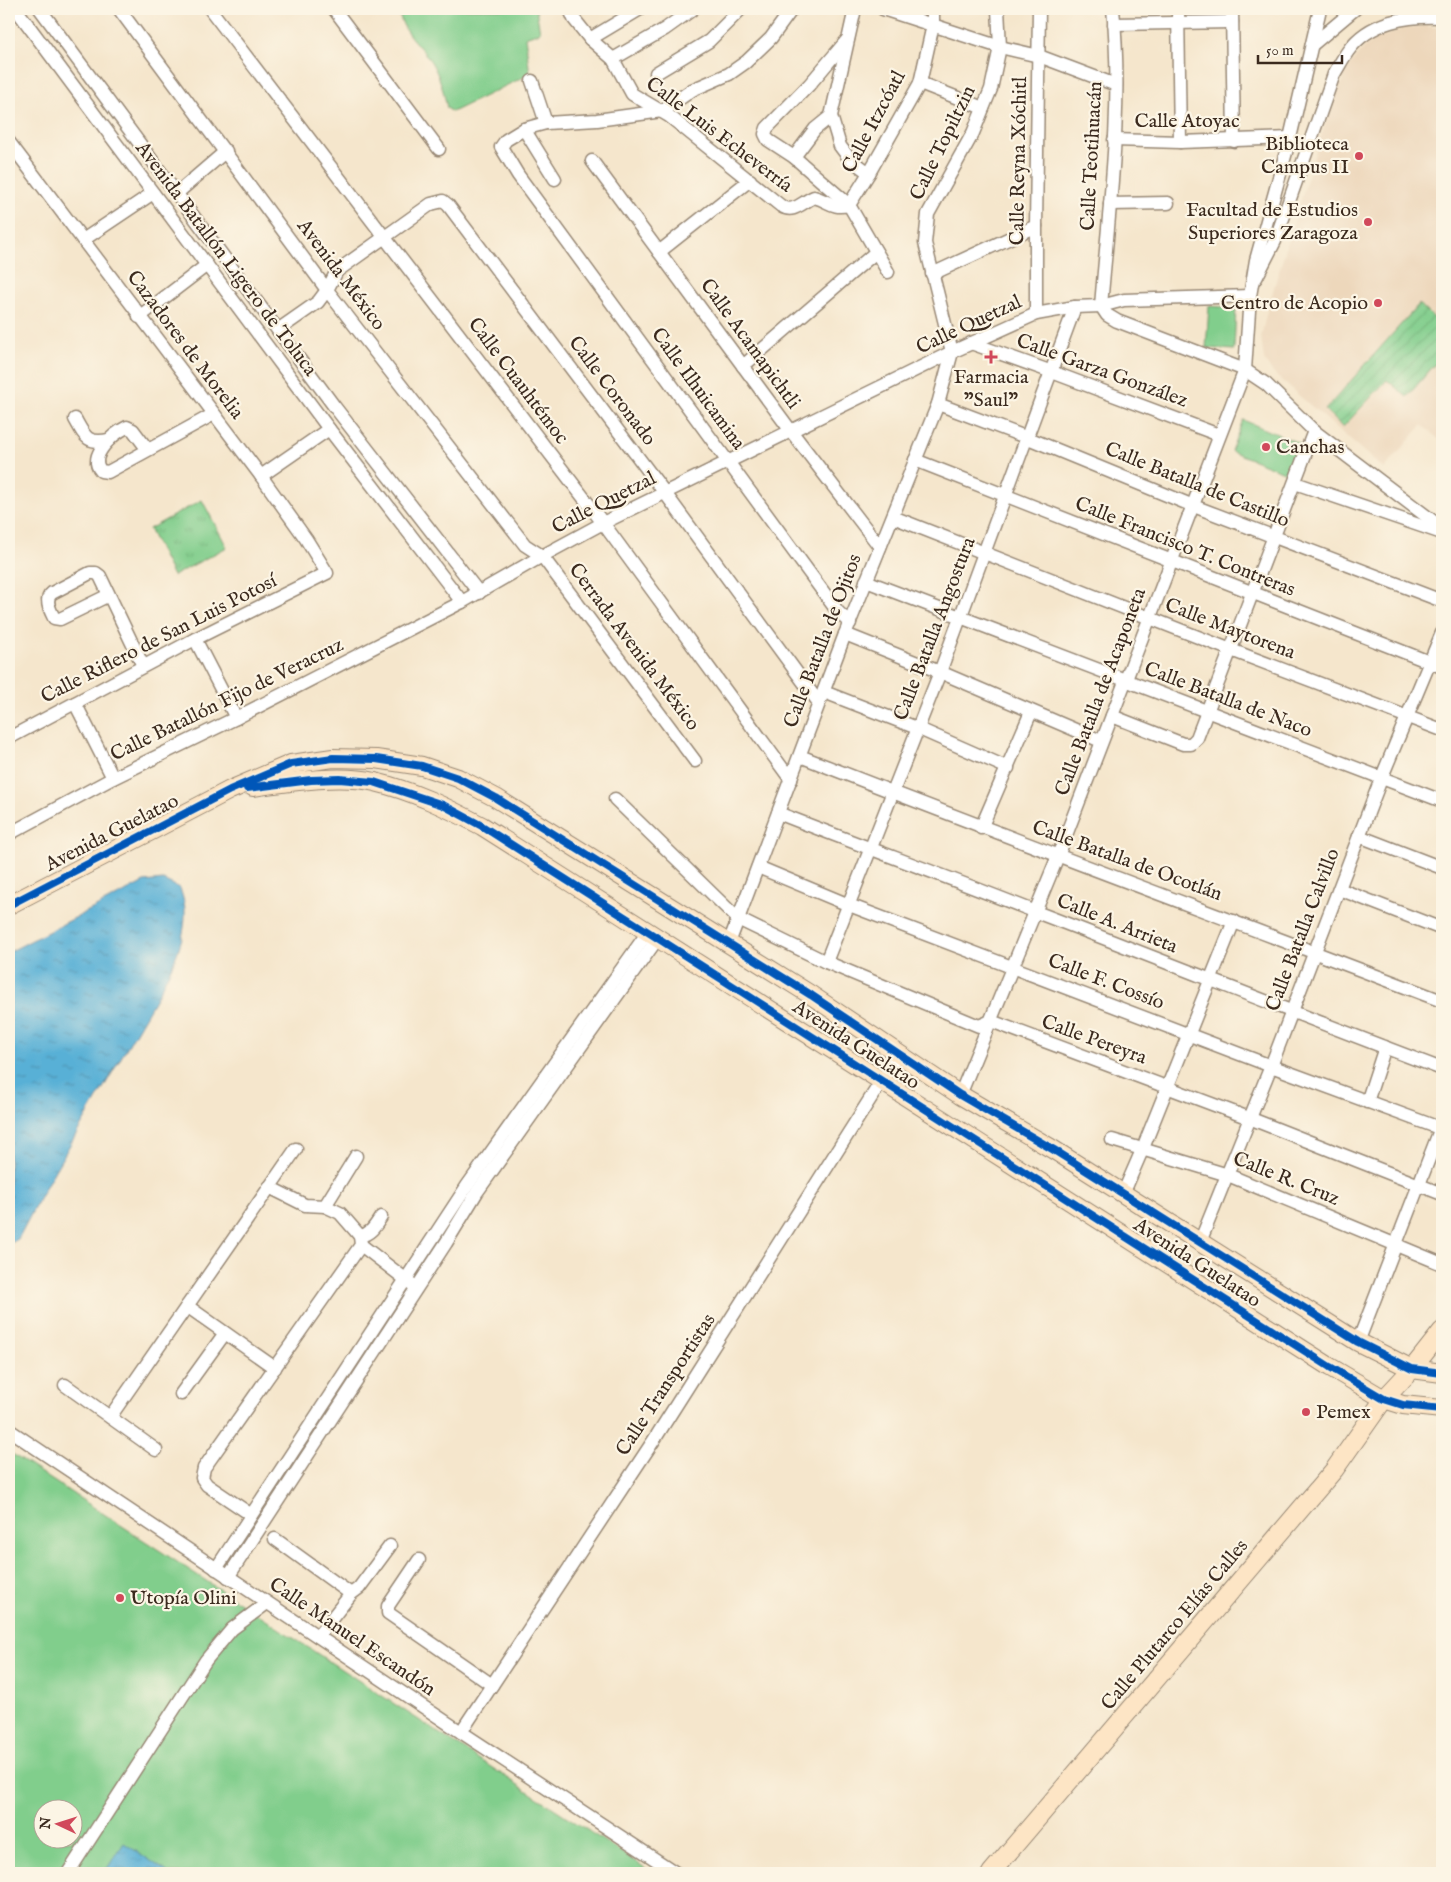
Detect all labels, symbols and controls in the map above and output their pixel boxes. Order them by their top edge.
scale bar [1258,32,1342,64]
text: 50 m [1266,41,1294,60]
street label: Calle Itzcóatl [837,66,912,177]
street label: Calle Luis Echeverría [641,72,798,199]
street label: Calle Reyna Xóchitl [1005,76,1033,246]
street label: Calle Teotihuacán [1076,80,1108,231]
street label: Calle Topiltzin [904,81,982,204]
street label: Calle Atoyac [1134,109,1240,134]
place label: Biblioteca Campus II [1261,132,1349,180]
street label: Avenida Batallón Ligero de Toluca [129,136,323,382]
marker: Biblioteca Campus II [1353,150,1365,162]
place label: Facultad de Estudios Superiores Zaragoza [1186,198,1358,246]
street label: Avenida México [290,214,391,336]
marker: Facultad de Estudios Superiores Zaragoza [1362,216,1374,228]
street label: Cazadores de Morelia [121,266,249,425]
street label: Calle Acamapichtli [694,274,806,414]
street label: Calle Quetzal [912,289,1026,360]
place label: Centro de Acopio [1221,291,1368,316]
marker: Centro de Acopio [1372,297,1384,309]
street label: Calle Cuauhtémoc [462,313,574,449]
street label: Calle Ilhuicamina [645,323,751,455]
street label: Calle Garza González [1013,328,1191,414]
street label: Calle Coronado [563,331,662,451]
marker: Farmacia "Saul" [985,351,997,363]
place label: Farmacia "Saul" [953,365,1029,413]
place label: Canchas [1276,435,1345,460]
street label: Calle Batalla de Castillo [1101,437,1293,534]
marker: Canchas [1260,441,1272,453]
street label: Calle Quetzal [548,466,661,540]
street label: Calle Francisco T. Contreras [1071,491,1299,603]
street label: Calle Batalla Angostura [888,533,982,724]
street label: Calle Batalla de Ojitos [778,551,868,731]
street label: Cerrada Avenida México [563,558,705,736]
street label: Calle Riflero de San Luis Potosí [37,568,283,710]
street label: Calle Batalla de Acaponeta [1050,584,1152,799]
street label: Calle Maytorena [1161,593,1299,665]
street label: Calle Batallón Fijo de Veracruz [106,633,348,767]
street label: Calle Batalla de Naco [1141,656,1316,744]
street label: Avenida Guelatao [40,789,183,878]
street label: Calle Batalla de Ocotlán [1029,815,1226,907]
street label: Calle Batalla Calvillo [1260,845,1346,1015]
street label: Calle A. Arrieta [1053,888,1181,960]
street label: Calle F. Cossío [1044,948,1168,1016]
street label: Avenida Guelatao [787,994,924,1095]
street label: Calle Pereyra [1038,1009,1150,1071]
street label: Calle R. Cruz [1229,1146,1343,1212]
street label: Avenida Guelatao [1128,1212,1265,1313]
street label: Calle Transportistas [611,1309,721,1461]
place label: Pemex [1316,1400,1371,1425]
marker: Pemex [1300,1406,1312,1418]
street label: Calle Plutarco Elías Calles [1096,1534,1254,1716]
street label: Calle Manuel Escandón [264,1572,440,1702]
place label: Utopía Olini [130,1586,237,1611]
marker: Utopía Olini [114,1592,126,1604]
north arrow [32,1800,82,1850]
text: N [37,1816,55,1831]

